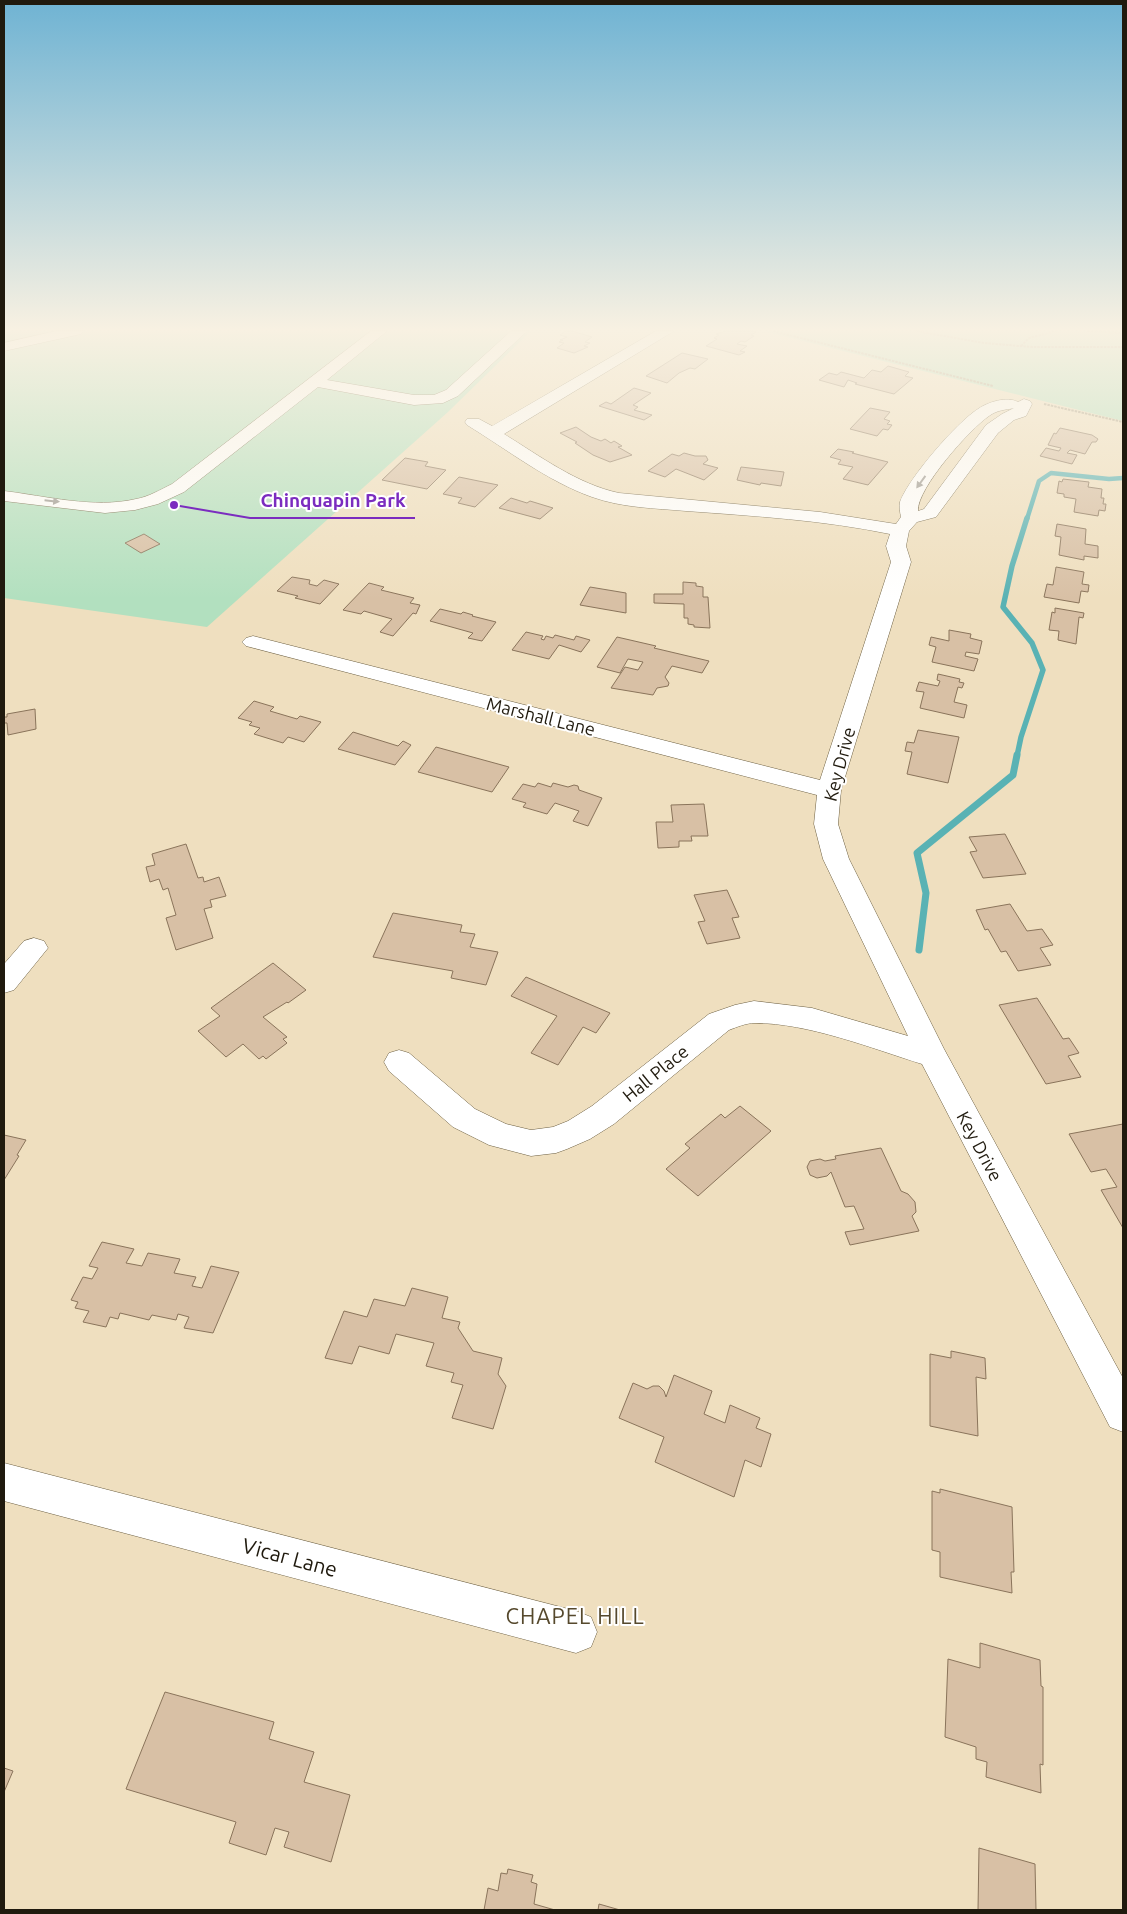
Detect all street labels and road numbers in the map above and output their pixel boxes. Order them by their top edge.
street label: Marshall Lane [485,693,597,739]
street label: Key Drive [820,725,858,803]
street label: Hall Place [618,1041,692,1105]
street label: Key Drive [953,1108,1007,1184]
street label: Vicar Lane [240,1533,340,1581]

